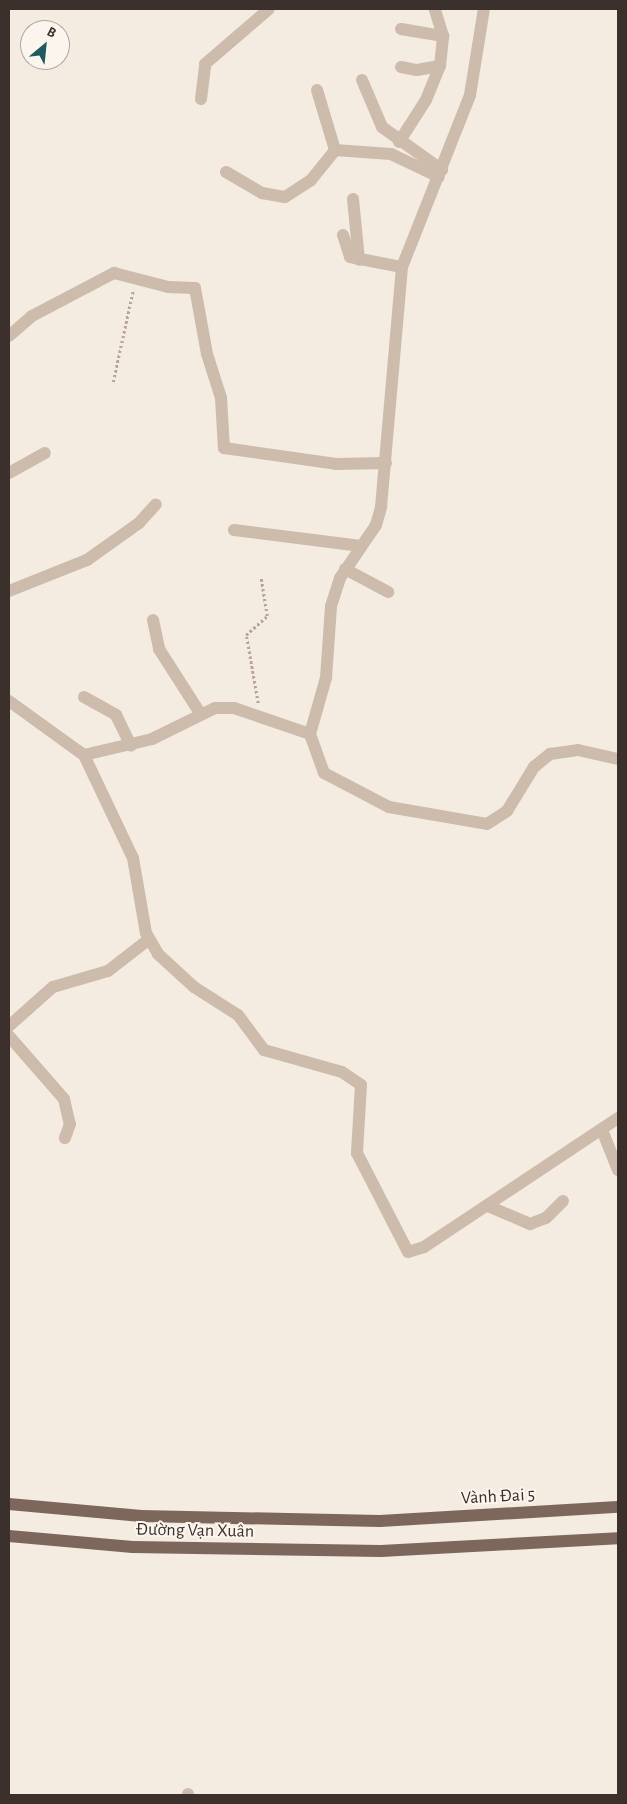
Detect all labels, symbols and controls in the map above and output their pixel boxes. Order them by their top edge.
north arrow [20,20,70,70]
text: B [45,25,58,41]
street label: Vành Đai 5 [460,1484,536,1510]
street label: Đường Vạn Xuân [136,1519,254,1543]

